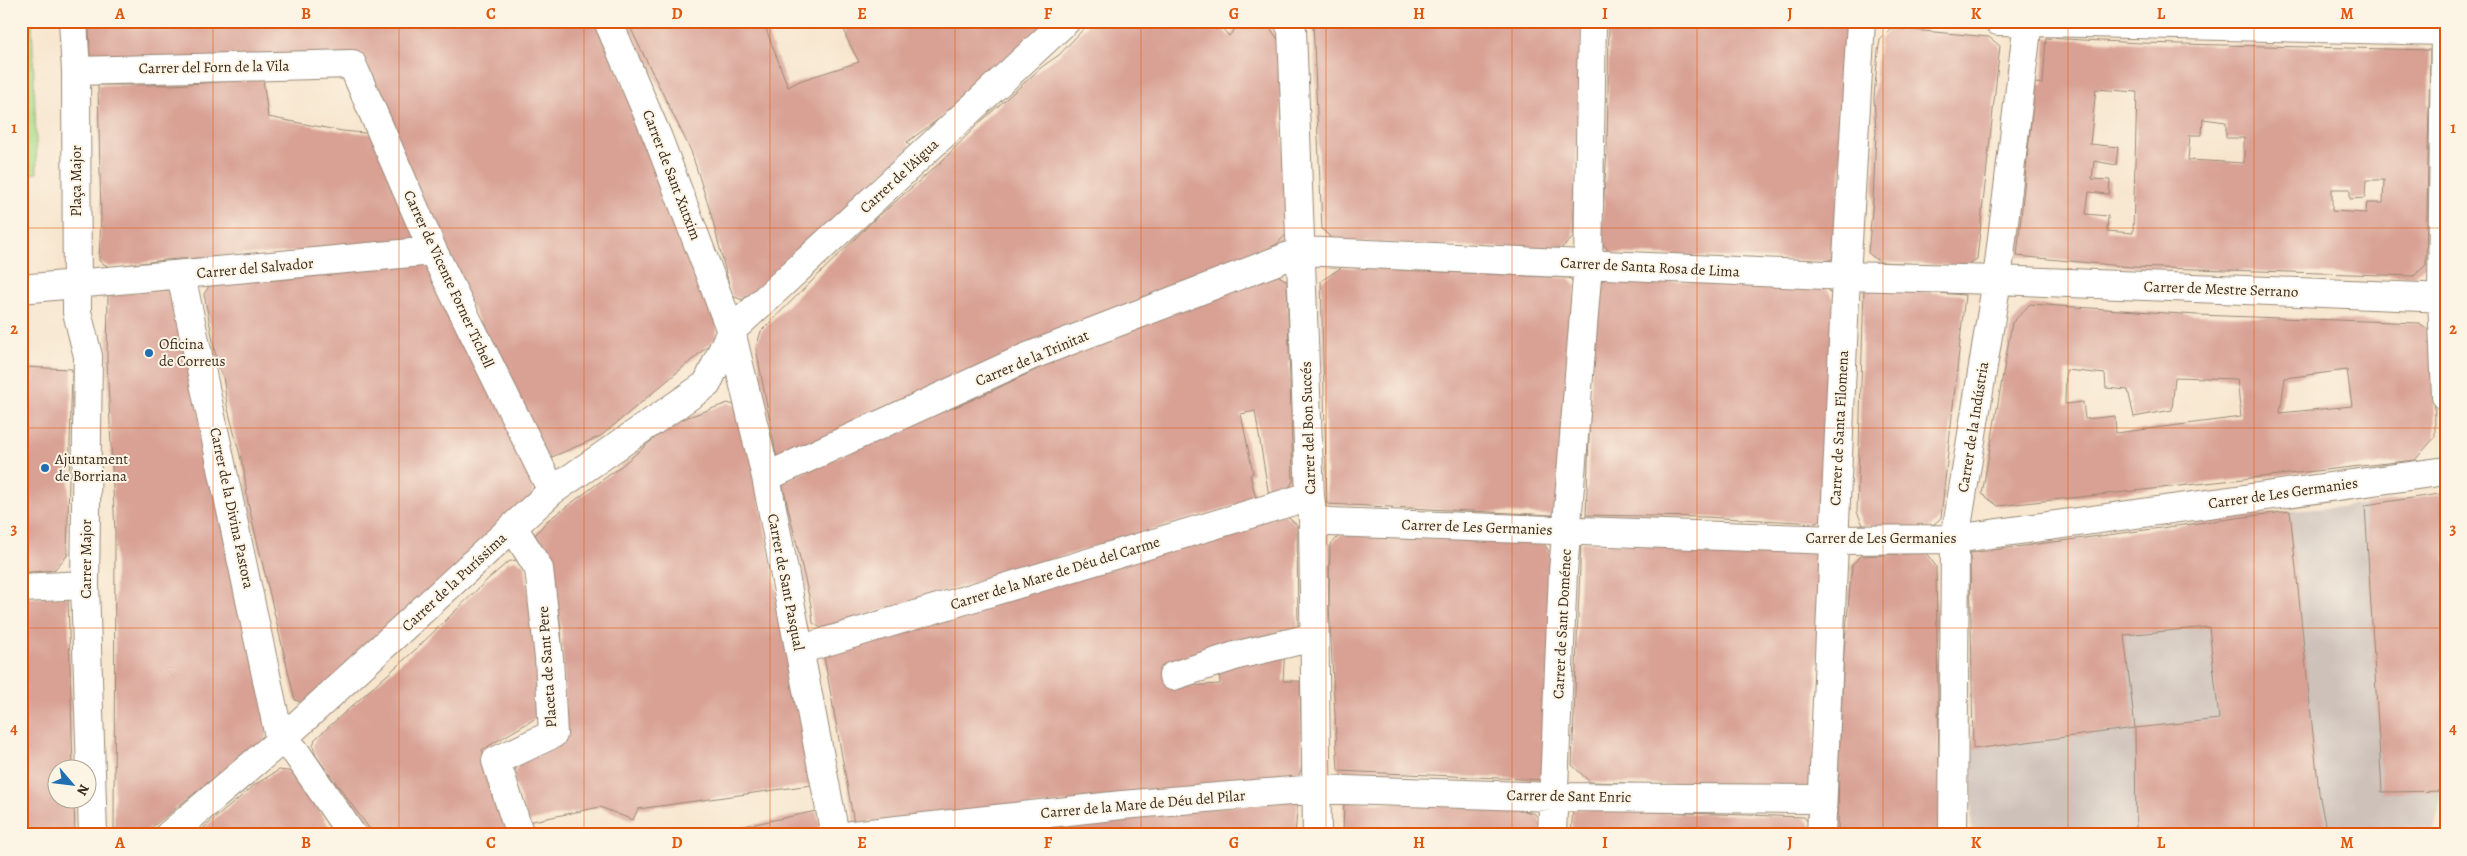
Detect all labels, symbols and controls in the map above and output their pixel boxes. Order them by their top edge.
text: A [114,3,126,25]
text: B [301,3,311,25]
text: C [486,3,496,25]
text: D [671,3,683,25]
text: E [857,3,867,25]
text: F [1044,3,1053,25]
text: G [1229,3,1239,25]
text: H [1413,3,1425,25]
text: I [1602,3,1608,25]
text: J [1787,3,1793,25]
text: K [1971,3,1982,25]
text: L [2157,3,2166,25]
text: M [2340,3,2354,25]
street label: Carrer del Forn de la Vila [138,56,290,78]
street label: Carrer de Sant Xutxim [638,107,706,244]
text: 1 [11,117,17,139]
text: 1 [2450,117,2456,139]
street label: Carrer de l'Aigua [855,134,943,218]
street label: Plaça Major [66,145,86,217]
street label: Carrer de Vicente Forner Tichell [399,187,499,371]
street label: Carrer de Santa Rosa de Lima [1560,252,1740,282]
street label: Carrer del Salvador [196,253,315,283]
street label: Carrer de Mestre Serrano [2143,276,2299,302]
text: 2 [10,318,18,340]
text: 2 [2449,318,2457,340]
street label: Carrer de la Trinitat [972,325,1092,391]
place label: Oficina de Correus [159,334,226,371]
marker: Oficina de Correus [143,347,155,359]
street label: Carrer de Santa Filomena [1825,350,1853,506]
street label: Carrer de la Indústria [1953,360,1993,494]
street label: Carrer del Bon Succés [1296,361,1320,495]
street label: Carrer de la Divina Pastora [205,426,259,590]
place label: Ajuntament de Borriana [54,449,128,486]
marker: Ajuntament de Borriana [39,462,51,474]
street label: Carrer de Les Germanies [2207,473,2359,513]
street label: Carrer de Sant Pasqual [763,512,809,653]
street label: Carrer de Les Germanies [1401,514,1553,540]
text: 3 [11,518,18,540]
text: 3 [2450,518,2457,540]
street label: Carrer Major [76,519,96,599]
street label: Carrer de la Puríssima [397,528,511,636]
street label: Carrer de Les Germanies [1805,528,1957,548]
street label: Carrer de la Mare de Déu del Carme [948,531,1163,614]
street label: Carrer de Sant Doménec [1548,548,1576,700]
street label: Placeta de Sant Pere [533,605,561,728]
text: 4 [10,718,18,740]
text: 4 [2449,718,2457,740]
north arrow [48,758,98,808]
text: N [72,781,94,799]
street label: Carrer de la Mare de Déu del Pilar [1040,785,1247,823]
street label: Carrer de Sant Enric [1507,785,1631,807]
text: A [114,832,126,854]
text: B [301,832,311,854]
text: C [486,832,496,854]
text: D [671,832,683,854]
text: E [857,832,867,854]
text: F [1044,832,1053,854]
text: G [1229,832,1239,854]
text: H [1413,832,1425,854]
text: I [1602,832,1608,854]
text: J [1787,832,1793,854]
text: K [1971,832,1982,854]
text: L [2157,832,2166,854]
text: M [2340,832,2354,854]

